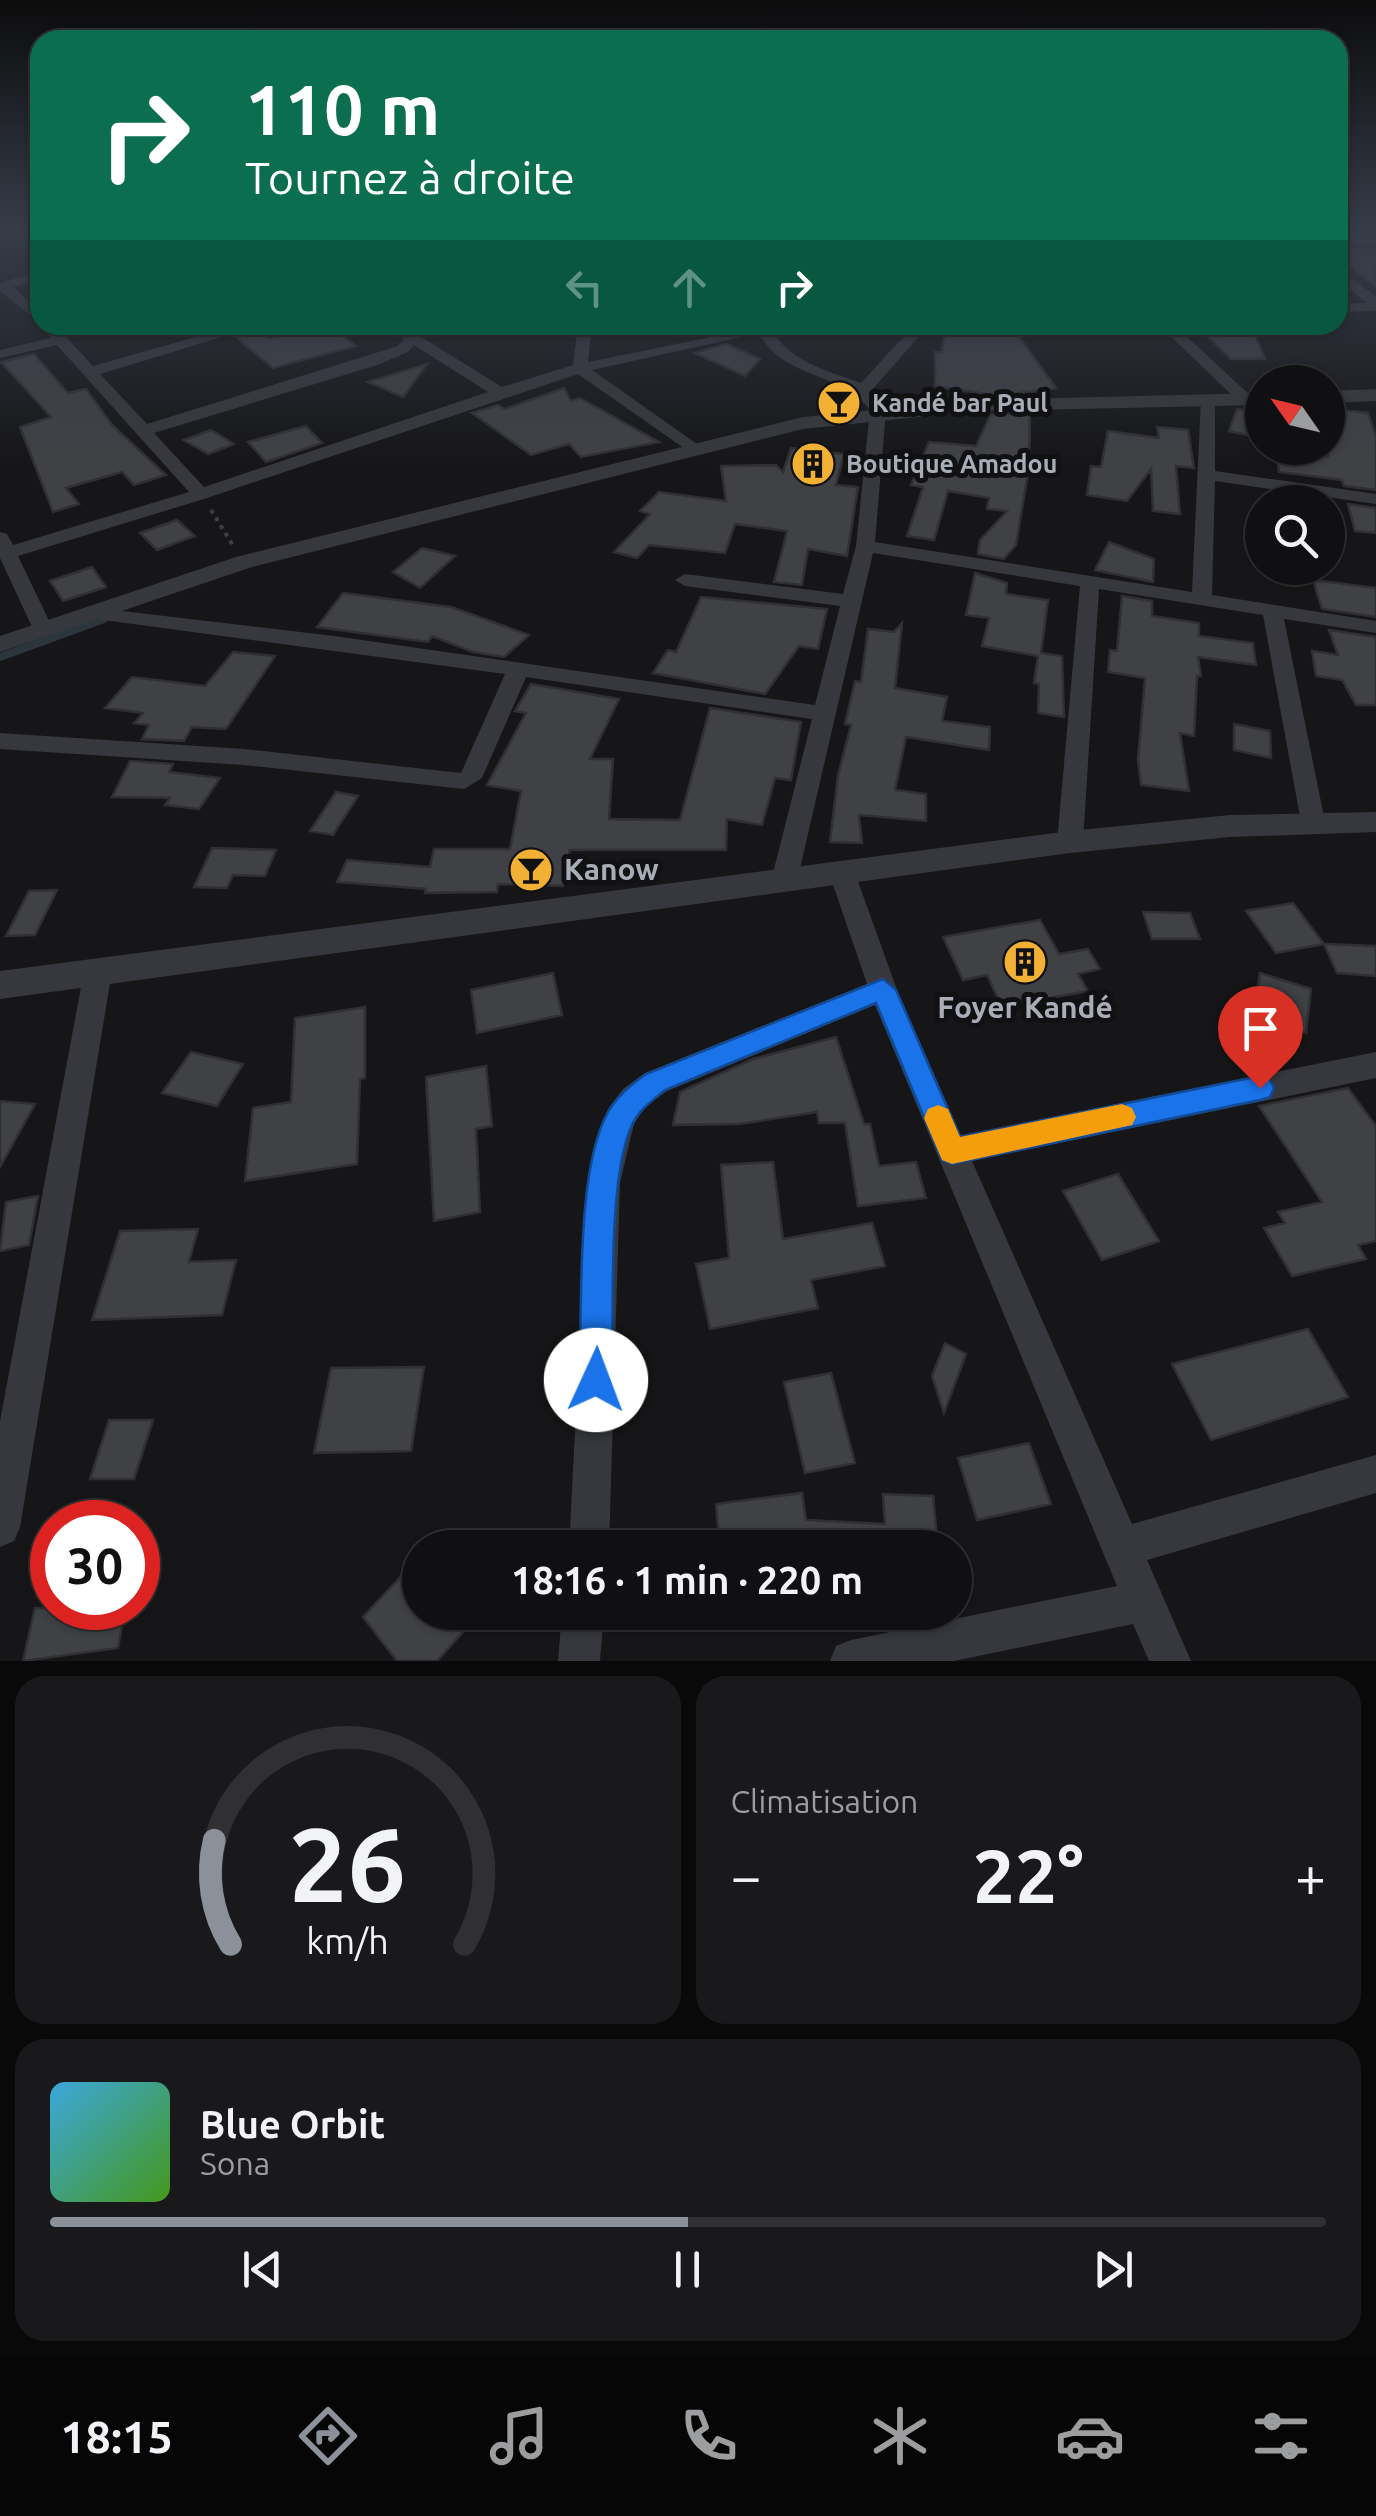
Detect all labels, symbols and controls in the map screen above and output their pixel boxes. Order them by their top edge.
icon: right [80,70,210,200]
text: 110 m [245,70,440,148]
text: Tournez à droite [245,152,575,203]
icon: left [557,260,612,315]
icon: ahead [662,260,717,315]
icon: right [767,260,822,315]
north arrow [1245,365,1345,465]
map controls [1245,365,1345,585]
bar icon: Kandé bar Paul [816,380,862,426]
place label: Kandé bar Paul [872,389,1048,417]
building icon: Boutique Amadou [790,441,836,487]
place label: Boutique Amadou [846,450,1057,478]
button: search [1245,485,1345,585]
bar icon: Kanow [508,847,554,893]
place label: Kanow [564,852,659,886]
building icon: Foyer Kandé [1002,939,1048,985]
pin [1218,986,1303,1089]
place label: Foyer Kandé [937,990,1113,1024]
icon: arrive [1233,1001,1288,1056]
position arrow [544,1328,648,1432]
speed limit sign: 30 [30,1500,160,1630]
text: 18:16 · 1 min · 220 m [511,1559,863,1601]
text: Climatisation [731,1783,918,1819]
text: 26 [289,1805,406,1922]
text: 22° [973,1833,1084,1917]
text: − [731,1845,762,1906]
text: + [1295,1845,1326,1906]
text: km/h [306,1921,389,1961]
text: Blue Orbit [200,2103,385,2145]
text: Sona [200,2145,270,2181]
icon: previous [235,2242,290,2297]
icon: pause [660,2242,715,2297]
icon: next [1086,2242,1141,2297]
icon: directions [293,2401,363,2471]
icon: music [484,2401,554,2471]
icon: phone [674,2401,744,2471]
icon: climate [865,2401,935,2471]
icon: car [1055,2401,1125,2471]
icon: filters [1246,2401,1316,2471]
text: 18:15 [60,2411,173,2462]

